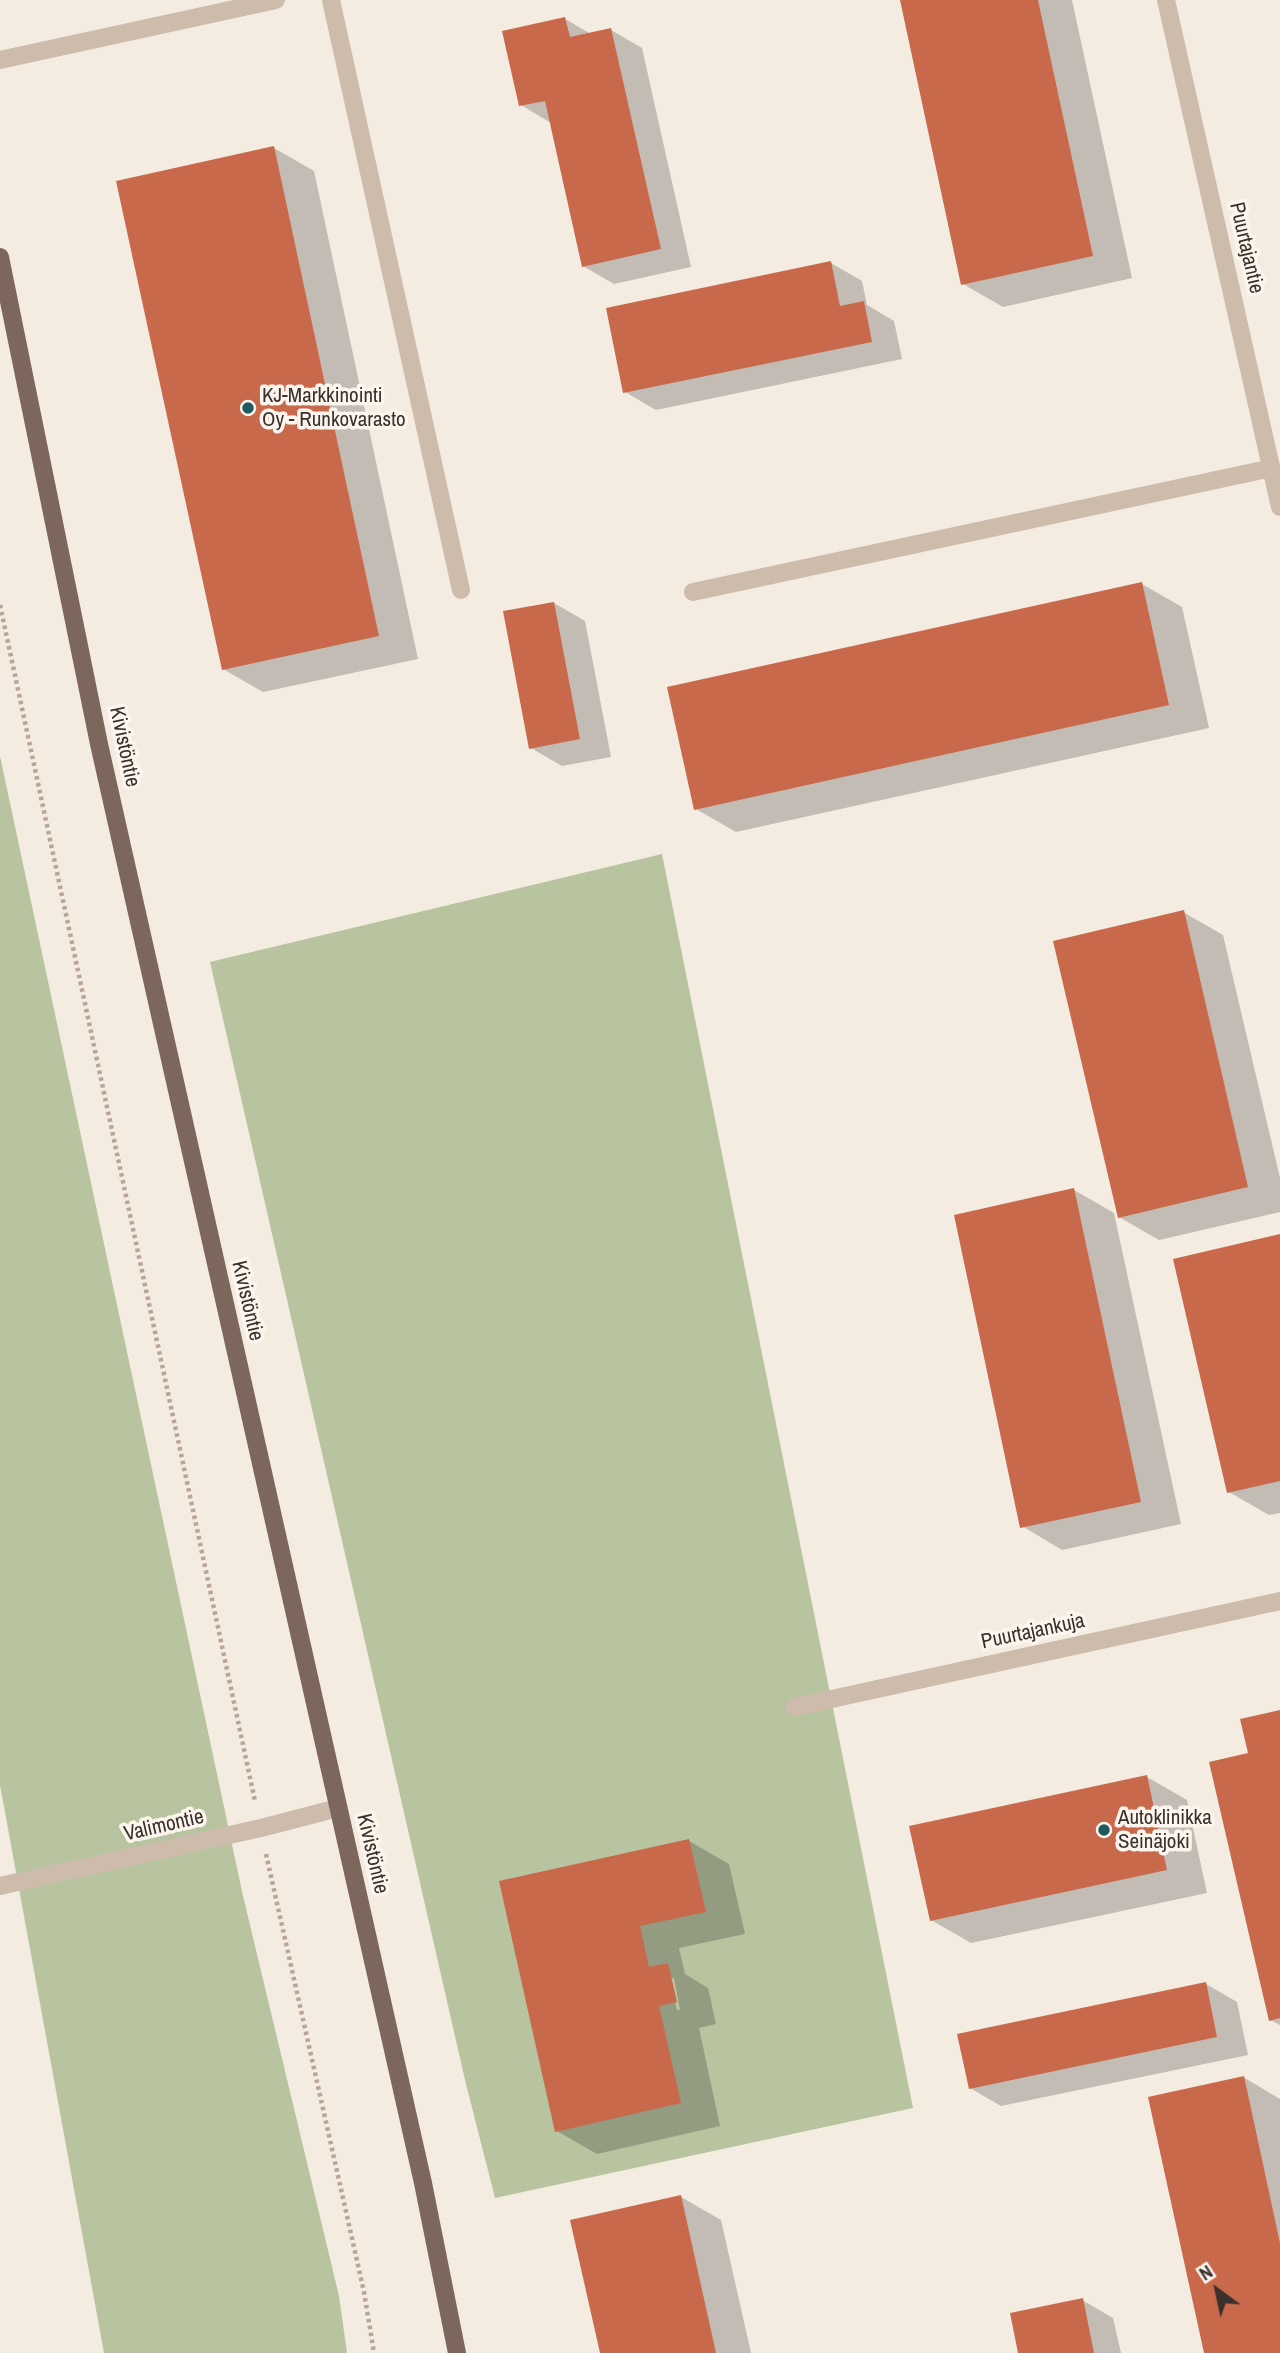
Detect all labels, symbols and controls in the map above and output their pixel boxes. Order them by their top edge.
street label: Puurtajantie [1223,200,1269,296]
place label: KJ-Markkinointi Oy - Runkovarasto [262,383,406,433]
marker: KJ-Markkinointi Oy - Runkovarasto [240,400,256,416]
street label: Kivistöntie [103,705,145,789]
street label: Kivistöntie [226,1259,268,1343]
street label: Puurtajankuja [979,1609,1087,1655]
street label: Valimontie [122,1805,206,1847]
place label: Autoklinikka Seinäjoki [1118,1805,1212,1855]
street label: Kivistöntie [351,1812,393,1896]
marker: Autoklinikka Seinäjoki [1096,1822,1112,1838]
north arrow [1182,2255,1252,2325]
text: N [1194,2258,1217,2286]

